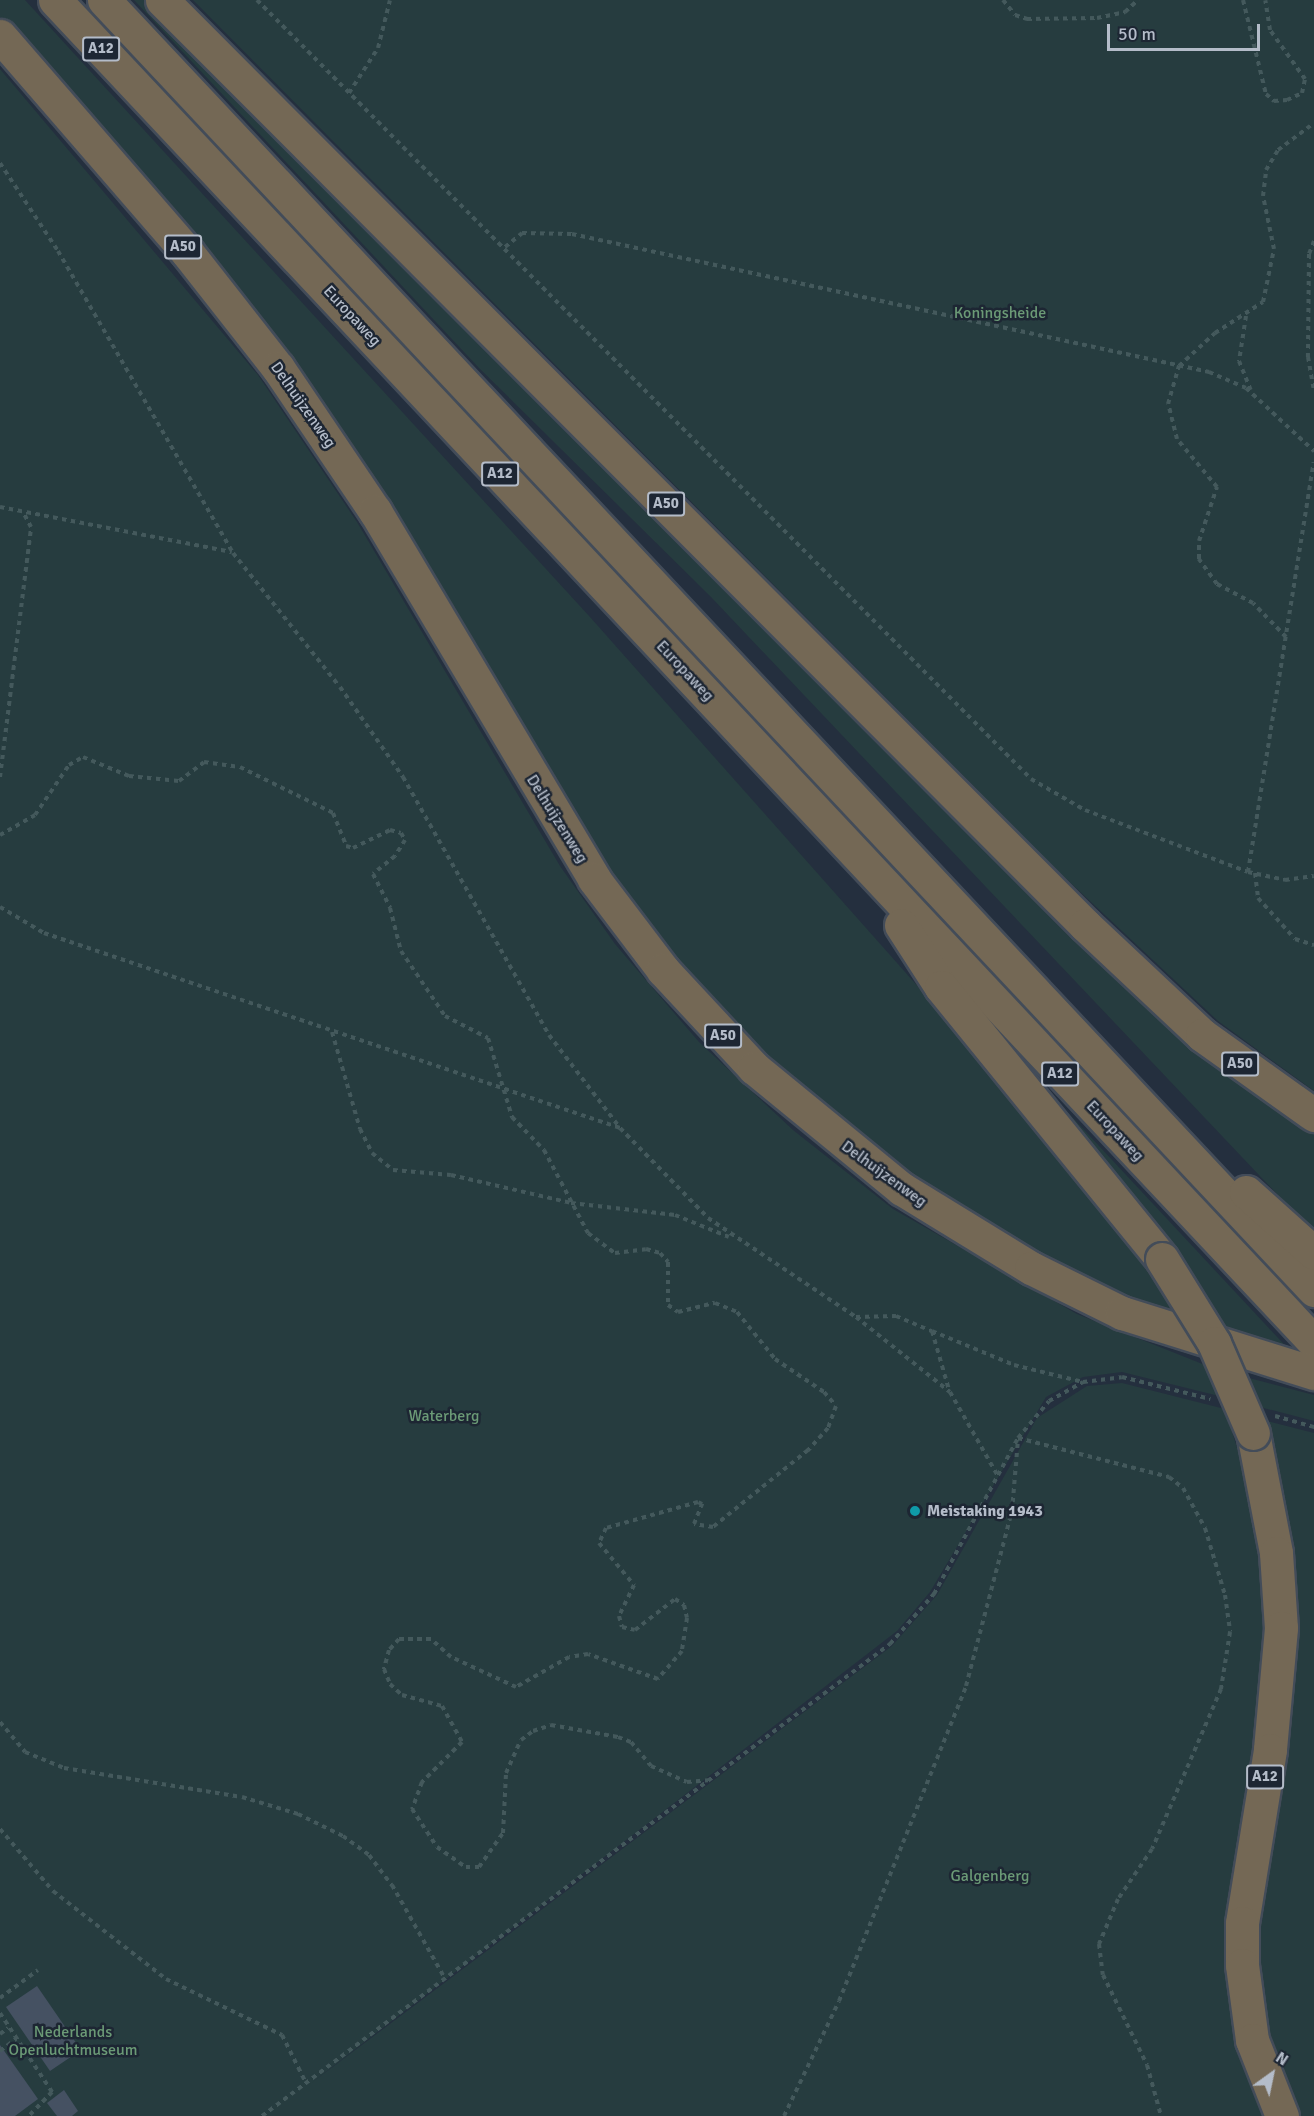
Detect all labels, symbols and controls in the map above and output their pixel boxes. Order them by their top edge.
scale bar [1110,12,1263,50]
text: 50 m [1118,23,1156,45]
road number: A12 [82,37,120,61]
road number: A50 [164,235,202,259]
street label: Europaweg [319,282,385,350]
park label: Koningsheide [954,303,1046,323]
street label: Delhuijzenweg [266,358,340,452]
road number: A12 [480,462,520,486]
road number: A50 [646,492,686,516]
street label: Europaweg [652,637,718,705]
street label: Delhuijzenweg [522,771,592,867]
road number: A50 [704,1024,742,1048]
road number: A50 [1220,1052,1260,1076]
road number: A12 [1040,1062,1080,1086]
street label: Europaweg [1082,1097,1148,1165]
street label: Delhuijzenweg [838,1137,930,1211]
park label: Waterberg [409,1406,479,1426]
place label: Meistaking 1943 [927,1501,1043,1521]
marker: Meistaking 1943 [908,1504,922,1518]
road number: A12 [1246,1765,1284,1789]
park label: Galgenberg [951,1866,1029,1886]
park label: Nederlands Openluchtmuseum [9,2022,137,2060]
north arrow [1242,2044,1302,2104]
text: N [1272,2047,1292,2070]

